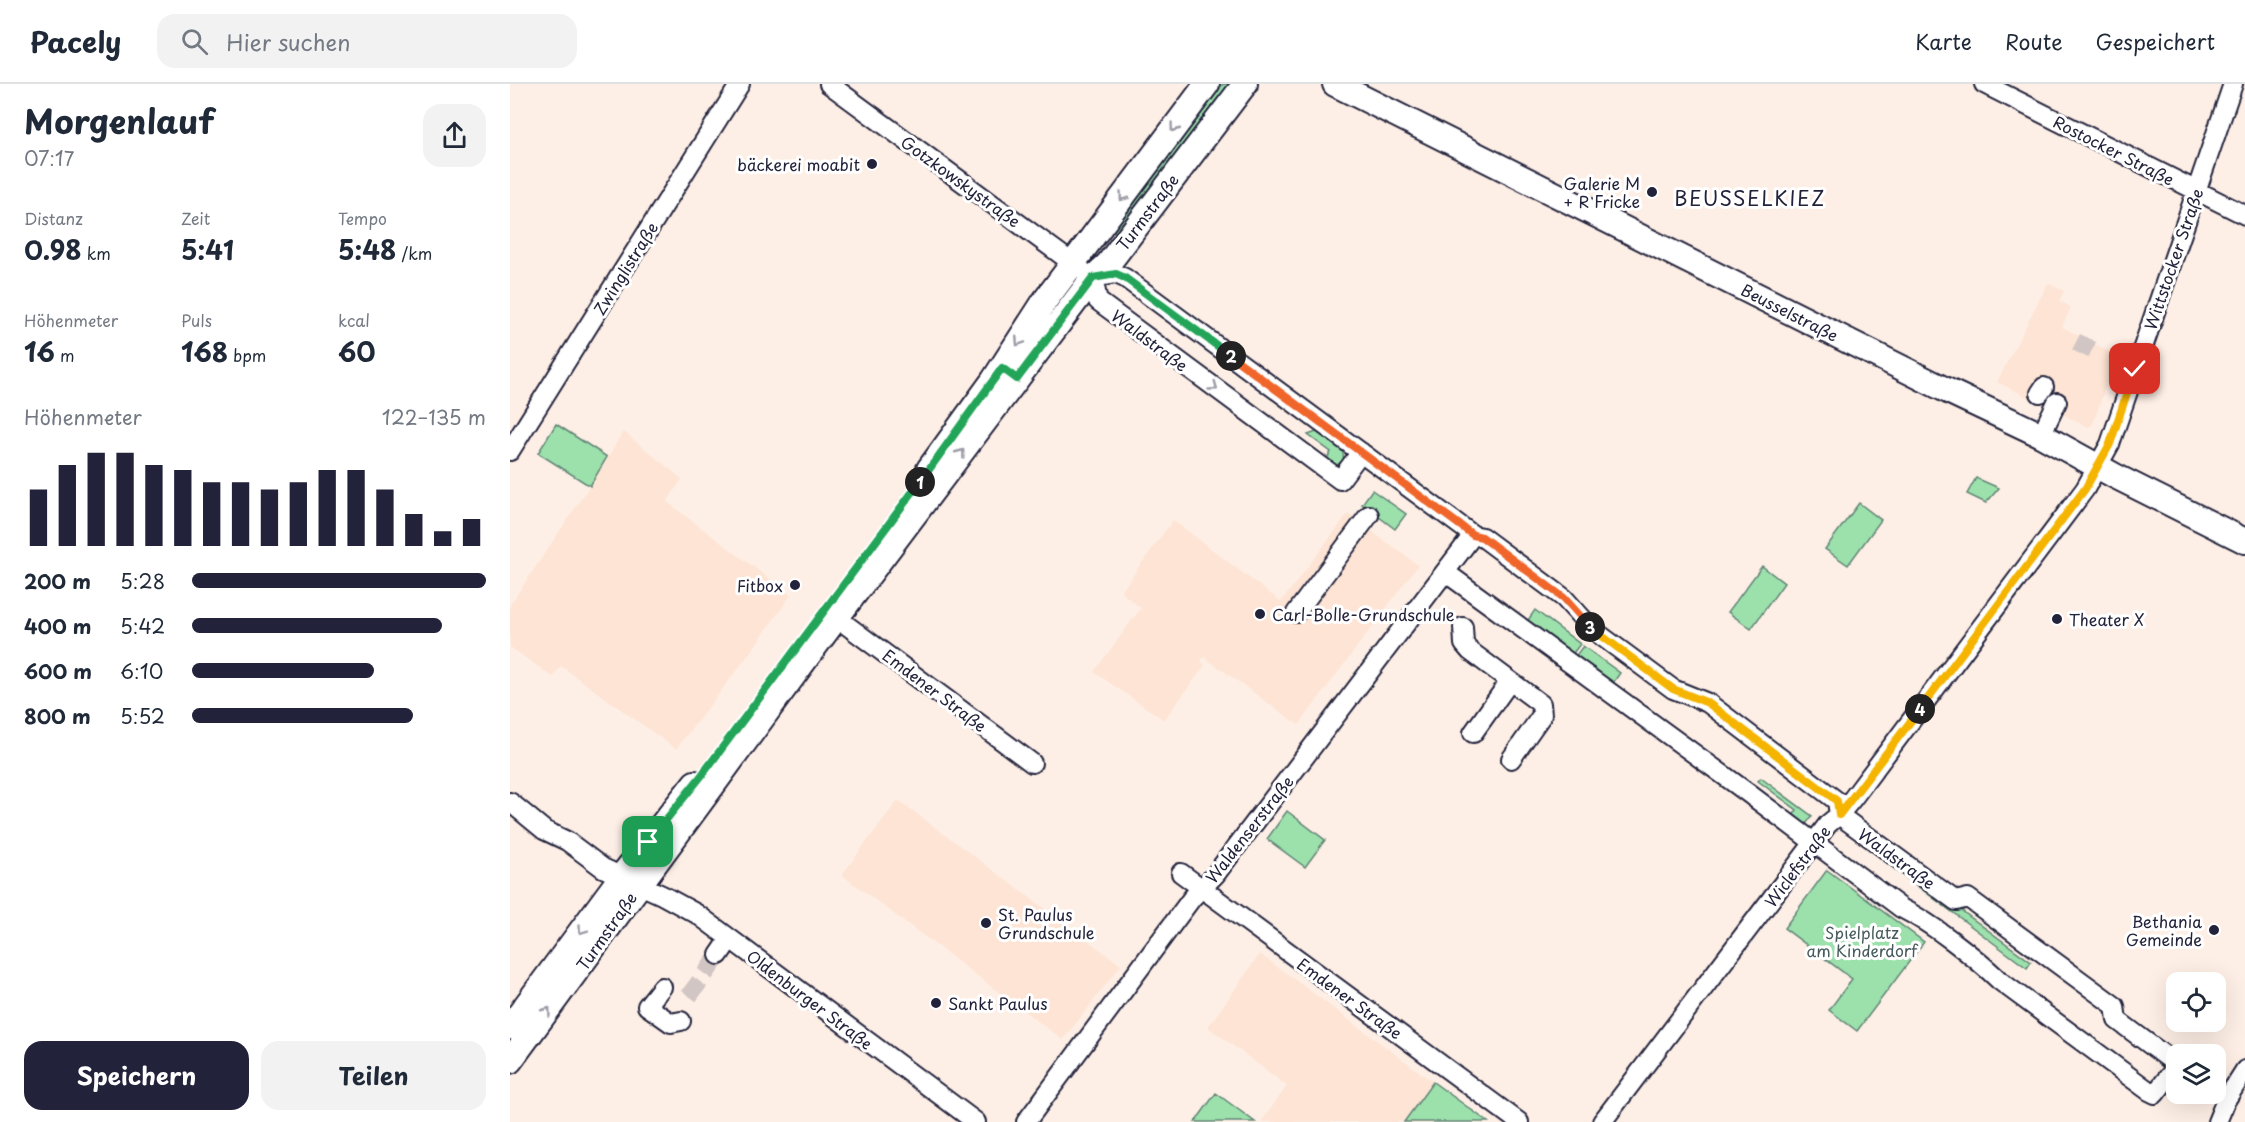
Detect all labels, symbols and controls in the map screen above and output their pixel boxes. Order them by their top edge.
search box [157,14,577,68]
text: Pacely [30,20,121,63]
icon: search [178,25,211,58]
text: Hier suchen [226,25,350,58]
text: Karte [1915,25,1972,57]
text: Route [2005,25,2063,57]
text: Gespeichert [2096,25,2215,57]
text: Morgenlauf [24,95,214,145]
button: share [423,104,486,167]
street label: Rostocker Straße [2049,109,2179,191]
one-way arrow [1170,122,1181,133]
street label: Gotzkowskystraße [896,129,1026,233]
text: 07:17 [24,143,75,173]
place label: bäckerei moabit [737,152,860,176]
marker: bäckerei moabit [865,157,879,171]
street label: Turmstraße [1110,168,1184,256]
place label: Galerie M + R Fricke [1563,171,1640,213]
district label: BEUSSELKIEZ [1674,183,1826,213]
marker: Galerie M + R Fricke [1645,185,1659,199]
street label: Wittstocker Straße [2138,185,2208,333]
one-way arrow [1119,190,1130,201]
text: Distanz [24,206,83,230]
text: Zeit [181,206,210,230]
text: Tempo [338,206,387,230]
street label: Zwinglistraße [587,217,663,319]
text: 0.98 [24,230,81,269]
text: 5:41 [181,230,234,269]
text: 5:48 [338,230,396,269]
text: km [81,241,111,265]
text: /km [396,241,432,265]
street label: Beusselstraße [1737,277,1843,347]
street label: Waldstraße [1107,303,1193,377]
text: Höhenmeter [24,308,118,332]
text: Puls [181,308,212,332]
text: kcal [338,308,370,332]
text: 16 [24,332,55,371]
text: 168 [181,332,228,371]
text: 60 [338,332,376,371]
one-way arrow [1015,335,1026,346]
pin: 2 [1216,341,1246,371]
text: m [55,343,75,367]
text: bpm [228,343,266,367]
pin [2109,343,2160,394]
text: 2 [1225,344,1237,368]
icon: check [2118,352,2151,385]
one-way arrow [1207,380,1218,391]
text: Höhenmeter [24,402,142,432]
text: 122–135 m [382,402,486,432]
one-way arrow [954,449,965,460]
pin: 1 [905,467,935,497]
text: 1 [916,470,924,494]
text: 200 m [24,566,91,596]
text: 5:28 [120,566,165,596]
place label: Fitbox [737,573,783,597]
marker: Fitbox [788,578,802,592]
place label: Carl-Bolle-Grundschule [1272,602,1455,626]
marker: Carl-Bolle-Grundschule [1253,607,1267,621]
place label: Theater X [2069,607,2145,631]
text: 400 m [24,611,92,641]
text: 5:42 [120,611,165,641]
pin: 3 [1575,612,1605,642]
marker: Theater X [2050,612,2064,626]
text: 3 [1585,615,1595,639]
street label: Emdener Straße [878,643,992,737]
text: 600 m [24,656,92,686]
text: 6:10 [120,656,163,686]
pin: 4 [1905,694,1935,724]
text: 4 [1915,697,1925,721]
text: 800 m [24,701,91,731]
text: 5:52 [120,701,165,731]
street label: Waldenserstraße [1199,770,1299,888]
pin [622,816,673,867]
street label: Wiclefstraße [1758,820,1836,912]
street label: Waldstraße [1853,822,1941,894]
icon: arrive [631,825,664,858]
street label: Turmstraße [570,887,642,975]
place label: St. Paulus Grundschule [998,902,1095,944]
place label: Bethania Gemeinde [2126,909,2202,951]
marker: St. Paulus Grundschule [979,916,993,930]
park label: Spielplatz am Kinderdorf [1807,920,1919,962]
marker: Bethania Gemeinde [2207,923,2221,937]
one-way arrow [578,924,589,935]
street label: Oldenburger Straße [742,944,878,1054]
street label: Emdener Straße [1292,952,1408,1044]
map controls [2166,972,2226,1104]
button: locate [2166,972,2226,1032]
place label: Sankt Paulus [948,991,1047,1015]
marker: Sankt Paulus [929,996,943,1010]
one-way arrow [540,1007,551,1018]
button: Speichern [24,1041,249,1110]
button: Teilen [261,1041,486,1110]
button: layers [2166,1044,2226,1104]

